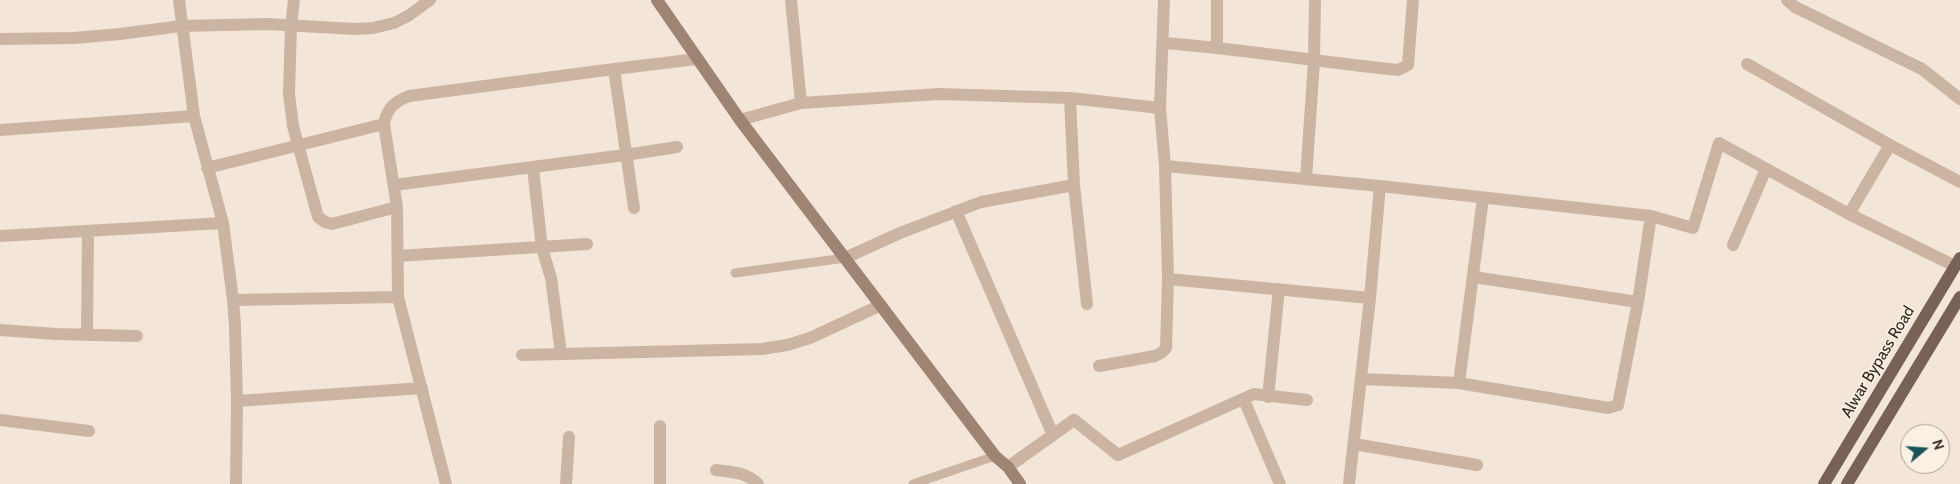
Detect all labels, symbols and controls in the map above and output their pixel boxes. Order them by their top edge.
street label: Alwar Bypass Road [1837,303,1919,421]
north arrow [1900,424,1950,474]
text: N [1928,437,1948,452]

